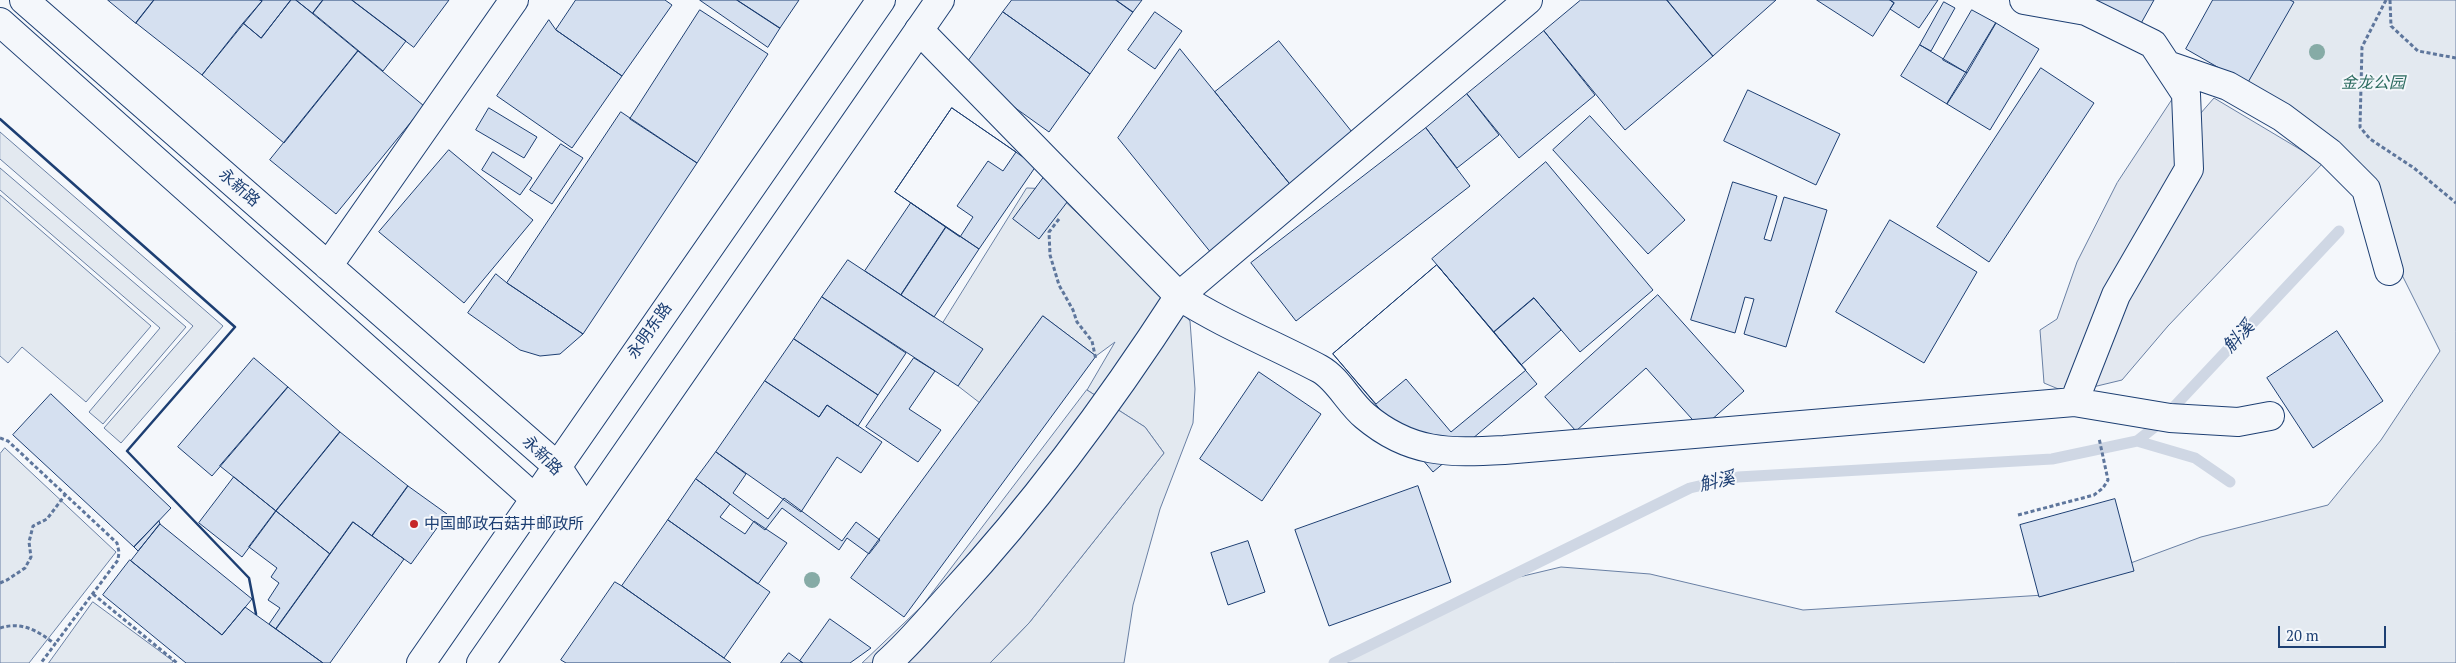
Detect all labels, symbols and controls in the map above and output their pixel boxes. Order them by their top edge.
park label: 金龙公园 [2341,73,2405,93]
street label: 永新路 [215,165,263,211]
street label: 永明东路 [624,299,676,363]
water label: 斛溪 [2219,316,2259,358]
street label: 永新路 [518,432,566,480]
water label: 斛溪 [1697,468,1737,496]
place label: 中国邮政石菇井邮政所 [424,514,584,534]
marker: 中国邮政石菇井邮政所 [408,518,420,530]
scale bar [2281,616,2388,648]
text: 20 m [2286,625,2319,645]

